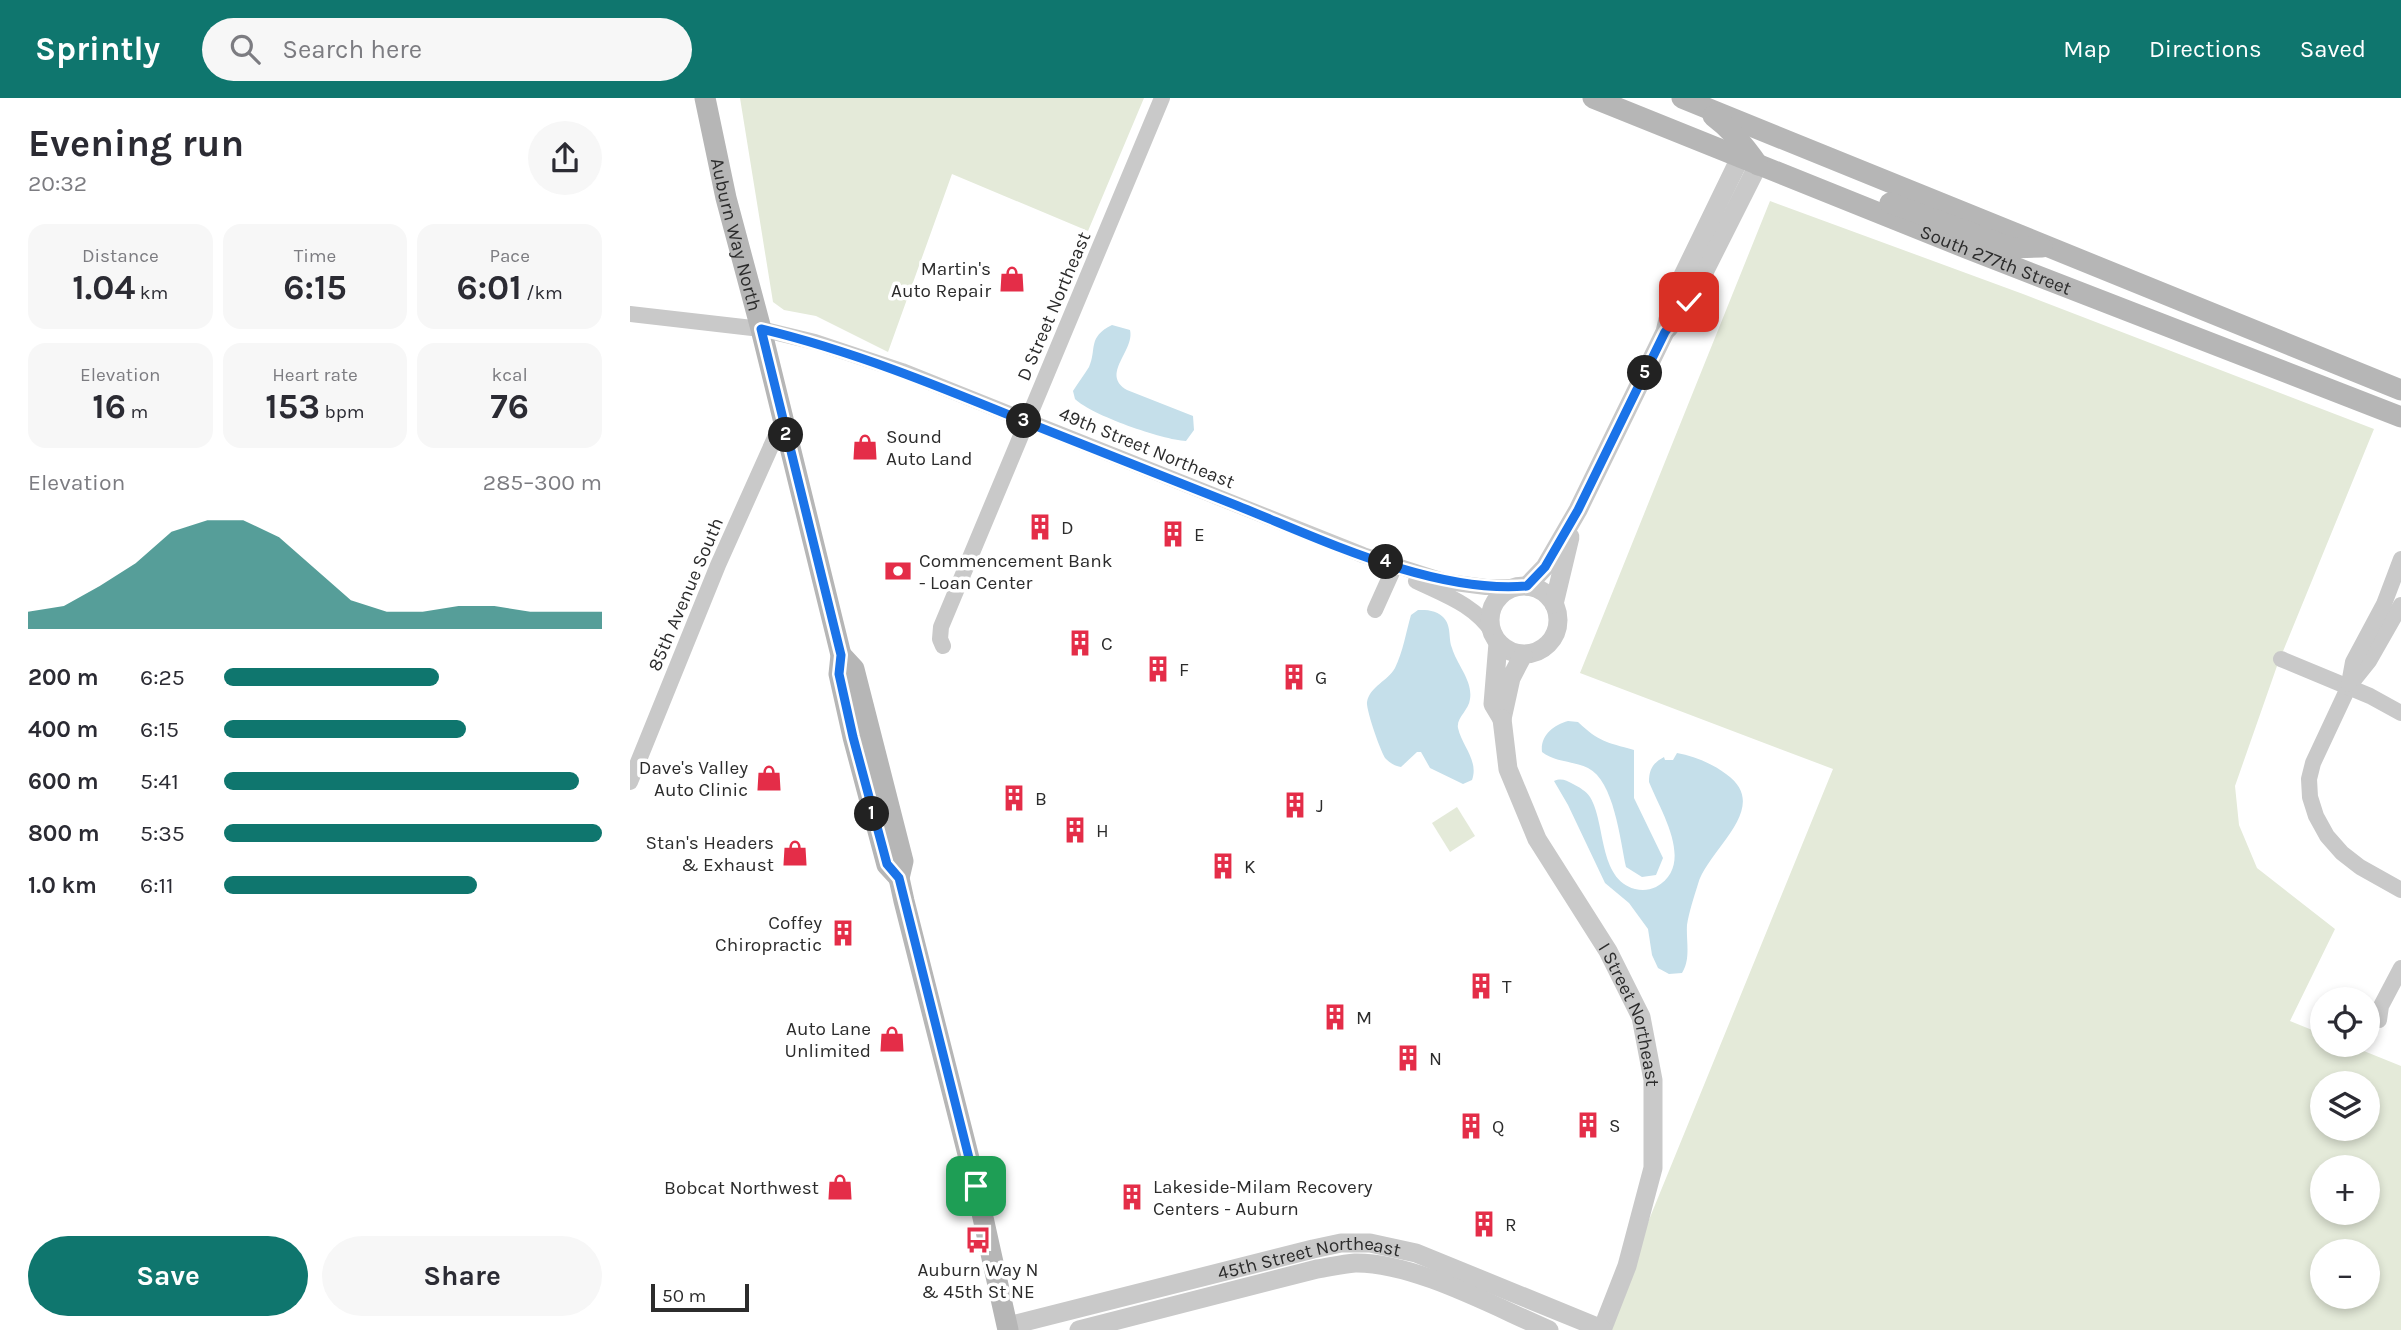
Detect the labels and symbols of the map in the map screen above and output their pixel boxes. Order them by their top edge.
street label: Auburn Way North [706,156,766,314]
street label: South 277th Street [1917,221,2074,300]
street label: D Street Northeast [1013,228,1095,384]
place label: Martin's Auto Repair [891,258,991,302]
shop icon: Martin's Auto Repair [997,264,1027,294]
pin [1659,272,1719,332]
pin: 5 [1628,356,1662,390]
street label: 49th Street Northeast [1056,403,1238,493]
pin: 3 [1006,404,1042,438]
pin: 2 [768,418,804,452]
place label: Sound Auto Land [886,426,973,470]
shop icon: Sound Auto Land [850,432,880,462]
building icon: D [1025,512,1055,542]
street label: 85th Avenue South [644,514,728,674]
place label: D [1061,517,1074,539]
building icon: E [1158,519,1188,549]
place label: E [1194,524,1205,546]
pin: 4 [1368,545,1404,580]
place label: Commencement Bank - Loan Center [919,550,1113,594]
bank icon: Commencement Bank - Loan Center [883,556,913,586]
building icon: C [1065,628,1095,658]
place label: C [1101,633,1113,655]
building icon: F [1143,654,1173,684]
place label: F [1179,659,1189,681]
building icon: G [1279,662,1309,692]
place label: G [1315,667,1327,689]
place label: Dave's Valley Auto Clinic [639,757,748,801]
shop icon: Dave's Valley Auto Clinic [754,763,784,793]
building icon: B [999,783,1029,813]
place label: B [1035,788,1047,810]
building icon: J [1280,790,1310,820]
place label: J [1316,795,1324,817]
pin: 1 [854,796,890,832]
building icon: H [1060,815,1090,845]
place label: H [1096,820,1109,842]
place label: Stan's Headers & Exhaust [646,832,774,876]
shop icon: Stan's Headers & Exhaust [780,838,810,868]
building icon: K [1208,851,1238,881]
place label: K [1244,856,1256,878]
place label: Coffey Chiropractic [715,912,822,956]
building icon: Coffey Chiropractic [828,918,858,948]
street label: I Street Northeast [1593,939,1663,1087]
building icon: T [1466,971,1496,1001]
place label: T [1502,976,1512,998]
building icon: M [1320,1002,1350,1032]
place label: M [1356,1007,1372,1029]
place label: Auto Lane Unlimited [785,1018,871,1062]
shop icon: Auto Lane Unlimited [877,1024,907,1054]
building icon: N [1393,1043,1423,1073]
place label: N [1429,1048,1442,1070]
building icon: S [1573,1110,1603,1140]
building icon: Q [1456,1111,1486,1141]
place label: S [1609,1115,1621,1137]
place label: Q [1492,1116,1504,1138]
pin [946,1156,1006,1216]
shop icon: Bobcat Northwest [825,1172,855,1202]
place label: Lakeside-Milam Recovery Centers - Auburn [1153,1176,1373,1220]
place label: Bobcat Northwest [664,1177,819,1199]
building icon: Lakeside-Milam Recovery Centers - Auburn [1117,1182,1147,1212]
building icon: R [1469,1209,1499,1239]
place label: R [1505,1214,1517,1236]
bus stop icon: Auburn Way N & 45th St NE [963,1225,993,1255]
street label: 45th Street Northeast [1215,1233,1403,1285]
place label: Auburn Way N & 45th St NE [917,1259,1039,1303]
scale bar [651,1281,749,1313]

